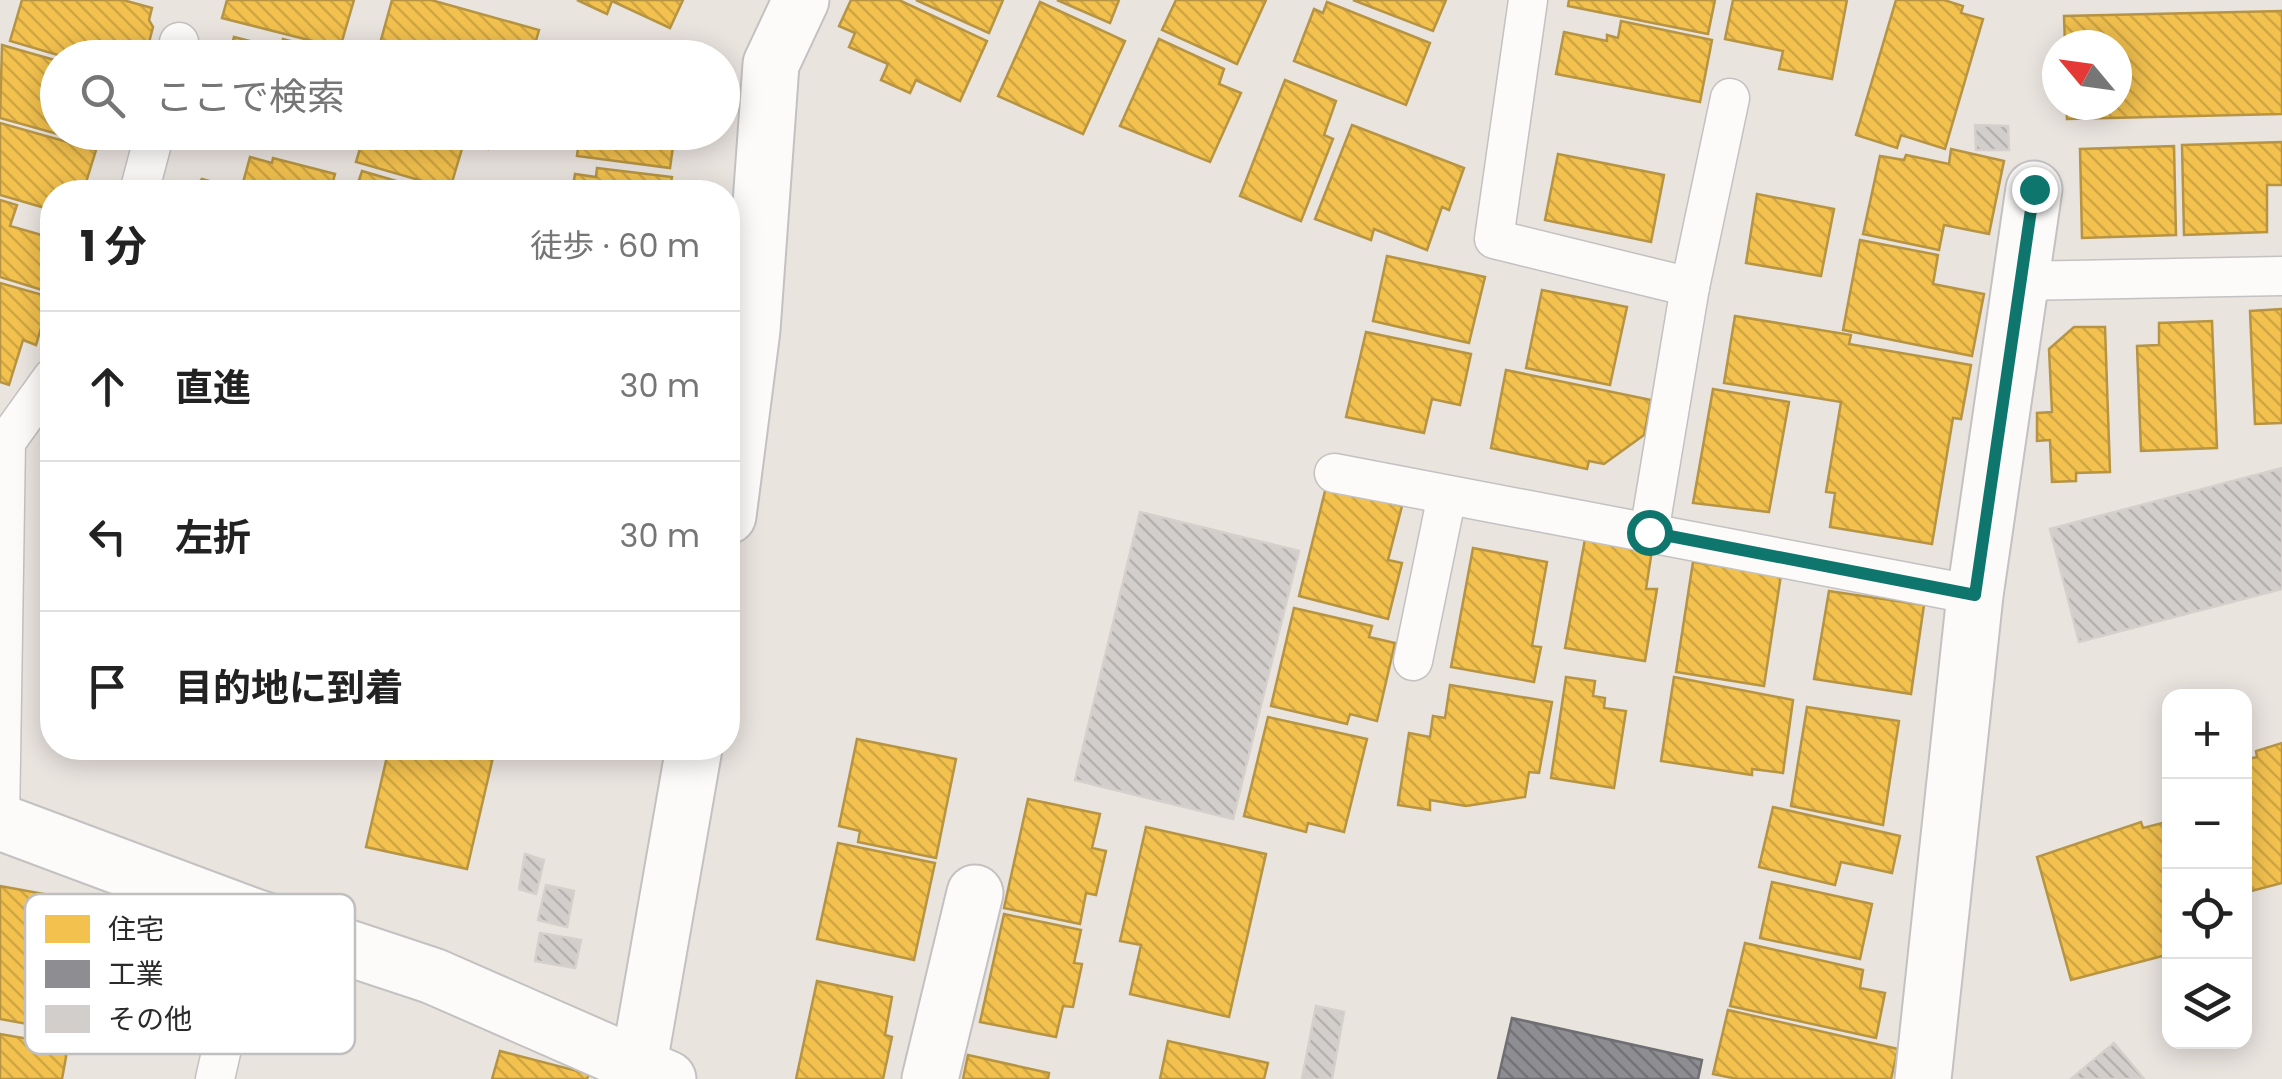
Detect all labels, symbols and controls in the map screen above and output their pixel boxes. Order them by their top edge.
north arrow [2042,30,2132,120]
search box [40,40,740,150]
icon: search [75,68,130,123]
text: ここで検索 [155,70,345,123]
route end [2012,167,2058,213]
text: 1 分 [80,217,147,276]
text: 徒歩 · 60 m [530,223,700,268]
icon: ahead [80,359,135,414]
text: 直進 [175,361,251,414]
text: 30 m [620,363,700,408]
icon: left [80,509,135,564]
route start [1627,510,1673,556]
text: 左折 [175,511,251,564]
text: 30 m [620,513,700,558]
icon: arrive [80,659,135,714]
text: 目的地に到着 [175,661,403,714]
map controls [2162,689,2252,1049]
button: + [2162,689,2252,779]
button: − [2162,779,2252,869]
button: locate [2162,869,2252,959]
legend [25,894,355,1054]
text: 住宅 [108,910,164,949]
text: 工業 [108,955,164,994]
button: layers [2162,959,2252,1049]
text: その他 [108,1000,192,1039]

